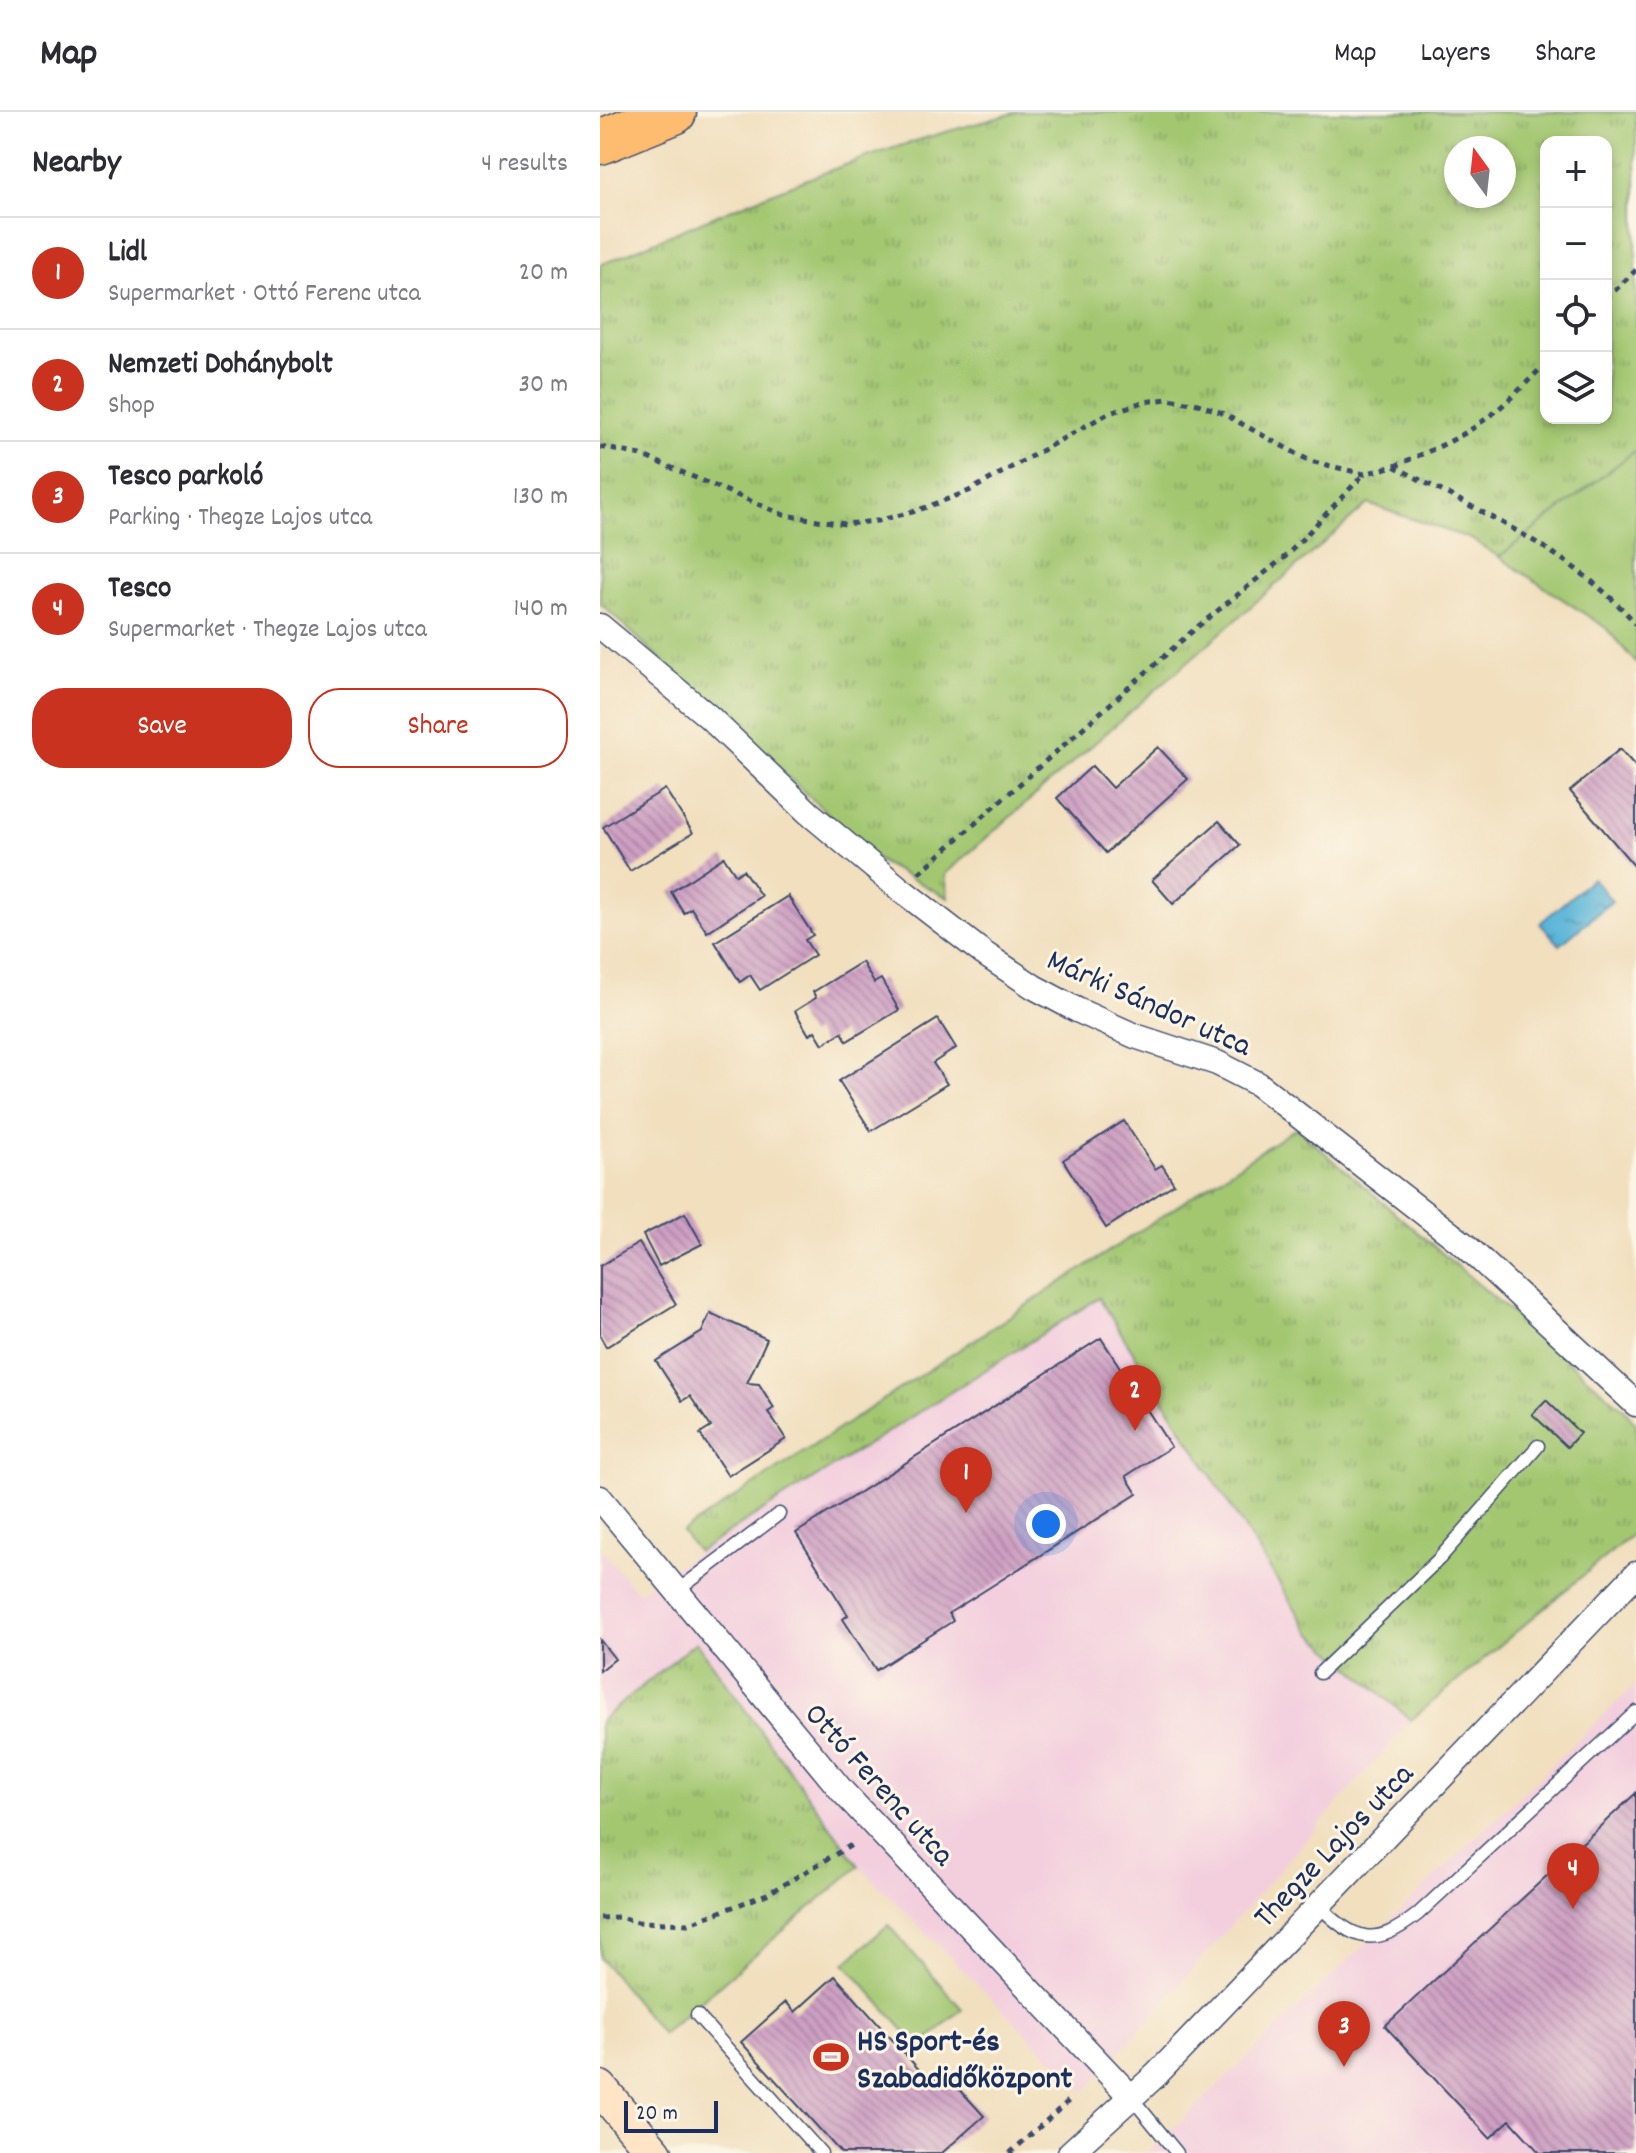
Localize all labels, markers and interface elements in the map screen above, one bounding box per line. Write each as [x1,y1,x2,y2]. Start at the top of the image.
text: Map [40,28,98,83]
text: Map [1334,35,1377,75]
text: Layers [1421,35,1491,75]
text: Share [1535,35,1596,75]
north arrow [1444,136,1516,208]
map controls [1540,136,1612,424]
button: + [1540,136,1612,208]
text: Nearby [32,140,121,189]
text: 4 results [481,146,568,183]
button: − [1540,208,1612,280]
text: Lidl [108,233,147,276]
text: 1 [55,255,61,292]
text: 20 m [519,255,568,292]
text: Supermarket · Ottó Ferenc utca [108,276,421,313]
button: locate [1540,280,1612,352]
text: Nemzeti Dohánybolt [108,345,333,388]
button: layers [1540,352,1612,424]
text: 2 [52,367,64,404]
text: 30 m [518,367,568,404]
text: Shop [108,388,155,425]
text: Tesco parkoló [108,457,263,500]
text: 3 [52,479,64,516]
text: 130 m [513,479,568,516]
text: Parking · Thegze Lajos utca [108,500,372,537]
text: Tesco [108,569,171,612]
text: 4 [53,591,63,628]
text: 140 m [514,591,568,628]
text: Supermarket · Thegze Lajos utca [108,612,427,649]
button: Save [32,688,292,768]
button: Share [308,688,568,768]
street label: Márki Sándor utca [1038,940,1259,1072]
pin: 2 [1109,1365,1161,1431]
pin: 1 [940,1447,992,1513]
your location [1026,1504,1066,1544]
street label: Ottó Ferenc utca [791,1694,964,1879]
street label: Thegze Lajos utca [1245,1754,1427,1940]
pin: 4 [1547,1843,1599,1909]
pin: 3 [1318,2001,1370,2067]
place label: HS Sport-és Szabadidőközpont [857,2021,1073,2104]
sports icon: HS Sport-és Szabadidőközpont [812,2038,850,2076]
scale bar [624,2097,718,2133]
text: 20 m [636,2099,678,2130]

